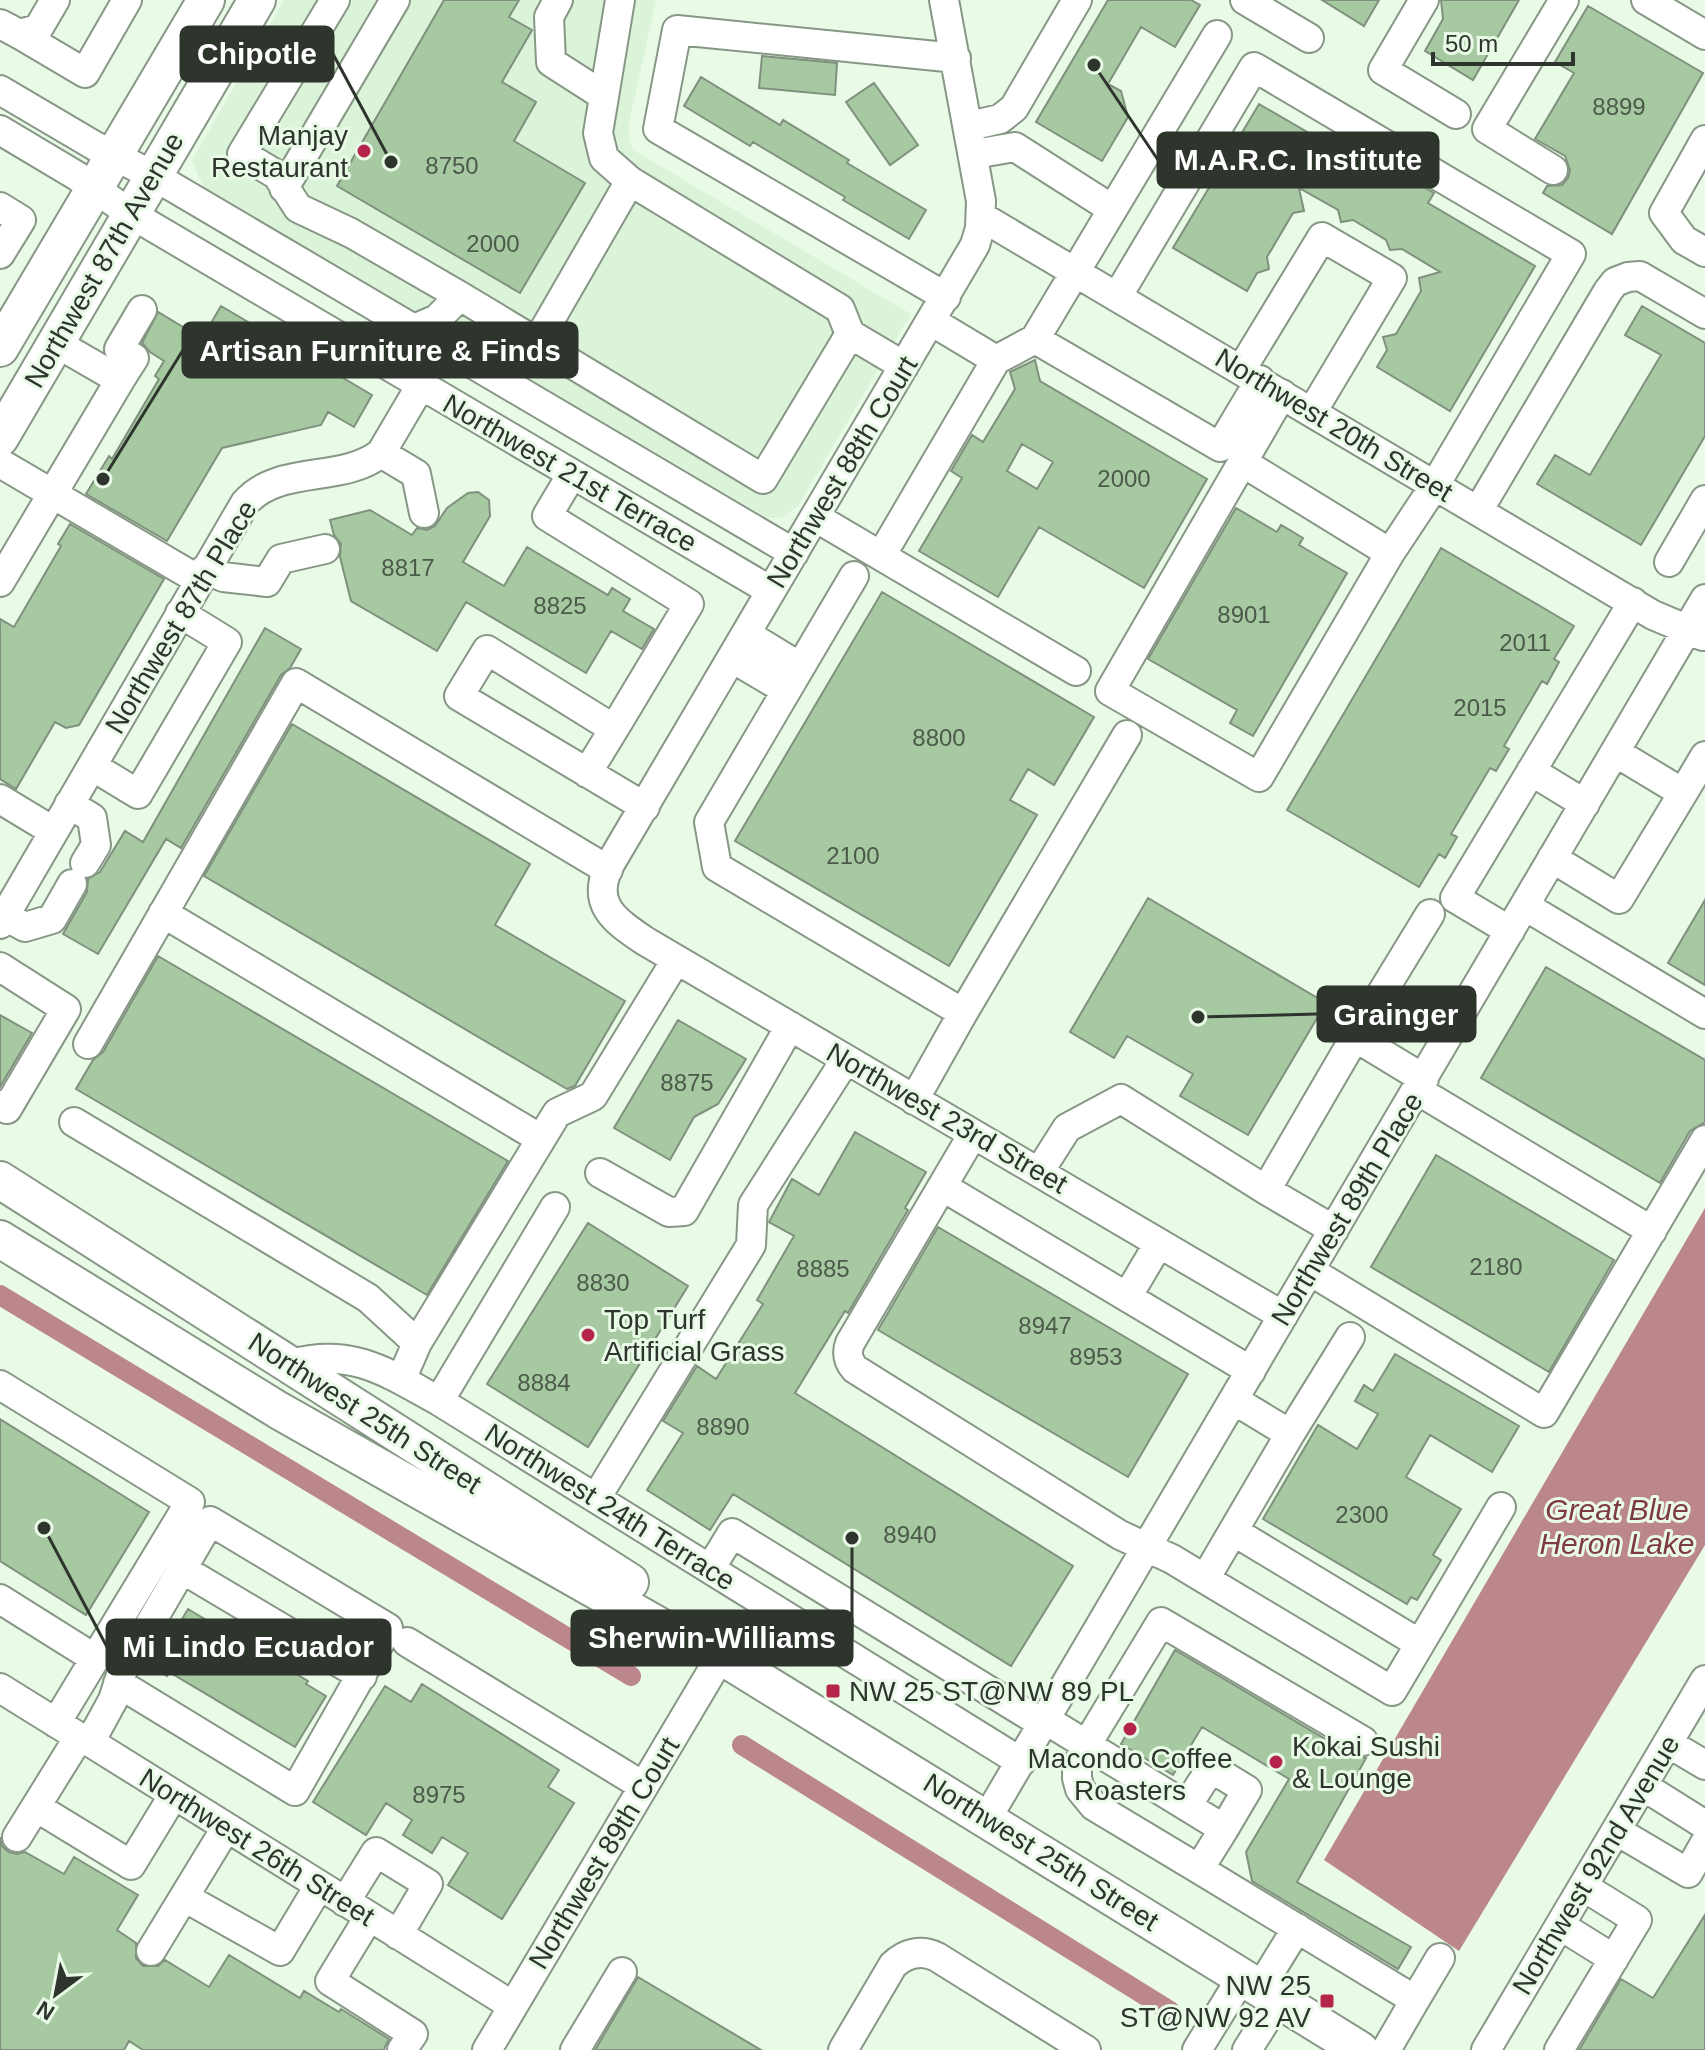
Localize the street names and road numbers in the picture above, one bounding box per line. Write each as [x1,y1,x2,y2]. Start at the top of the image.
street label: Northwest 87th Avenue [18,127,190,393]
street label: Northwest 20th Street [1210,342,1458,508]
street label: Northwest 88th Court [761,350,924,593]
street label: Northwest 21st Terrace [438,388,702,558]
street label: Northwest 87th Place [99,495,263,739]
street label: Northwest 23rd Street [821,1036,1073,1200]
street label: Northwest 89th Place [1265,1087,1429,1331]
street label: Northwest 25th Street [243,1326,487,1500]
street label: Northwest 24th Terrace [479,1417,741,1597]
street label: Northwest 92nd Avenue [1506,1730,1686,2000]
street label: Northwest 89th Court [523,1731,686,1974]
street label: Northwest 26th Street [134,1762,380,1932]
street label: Northwest 25th Street [918,1767,1164,1937]

